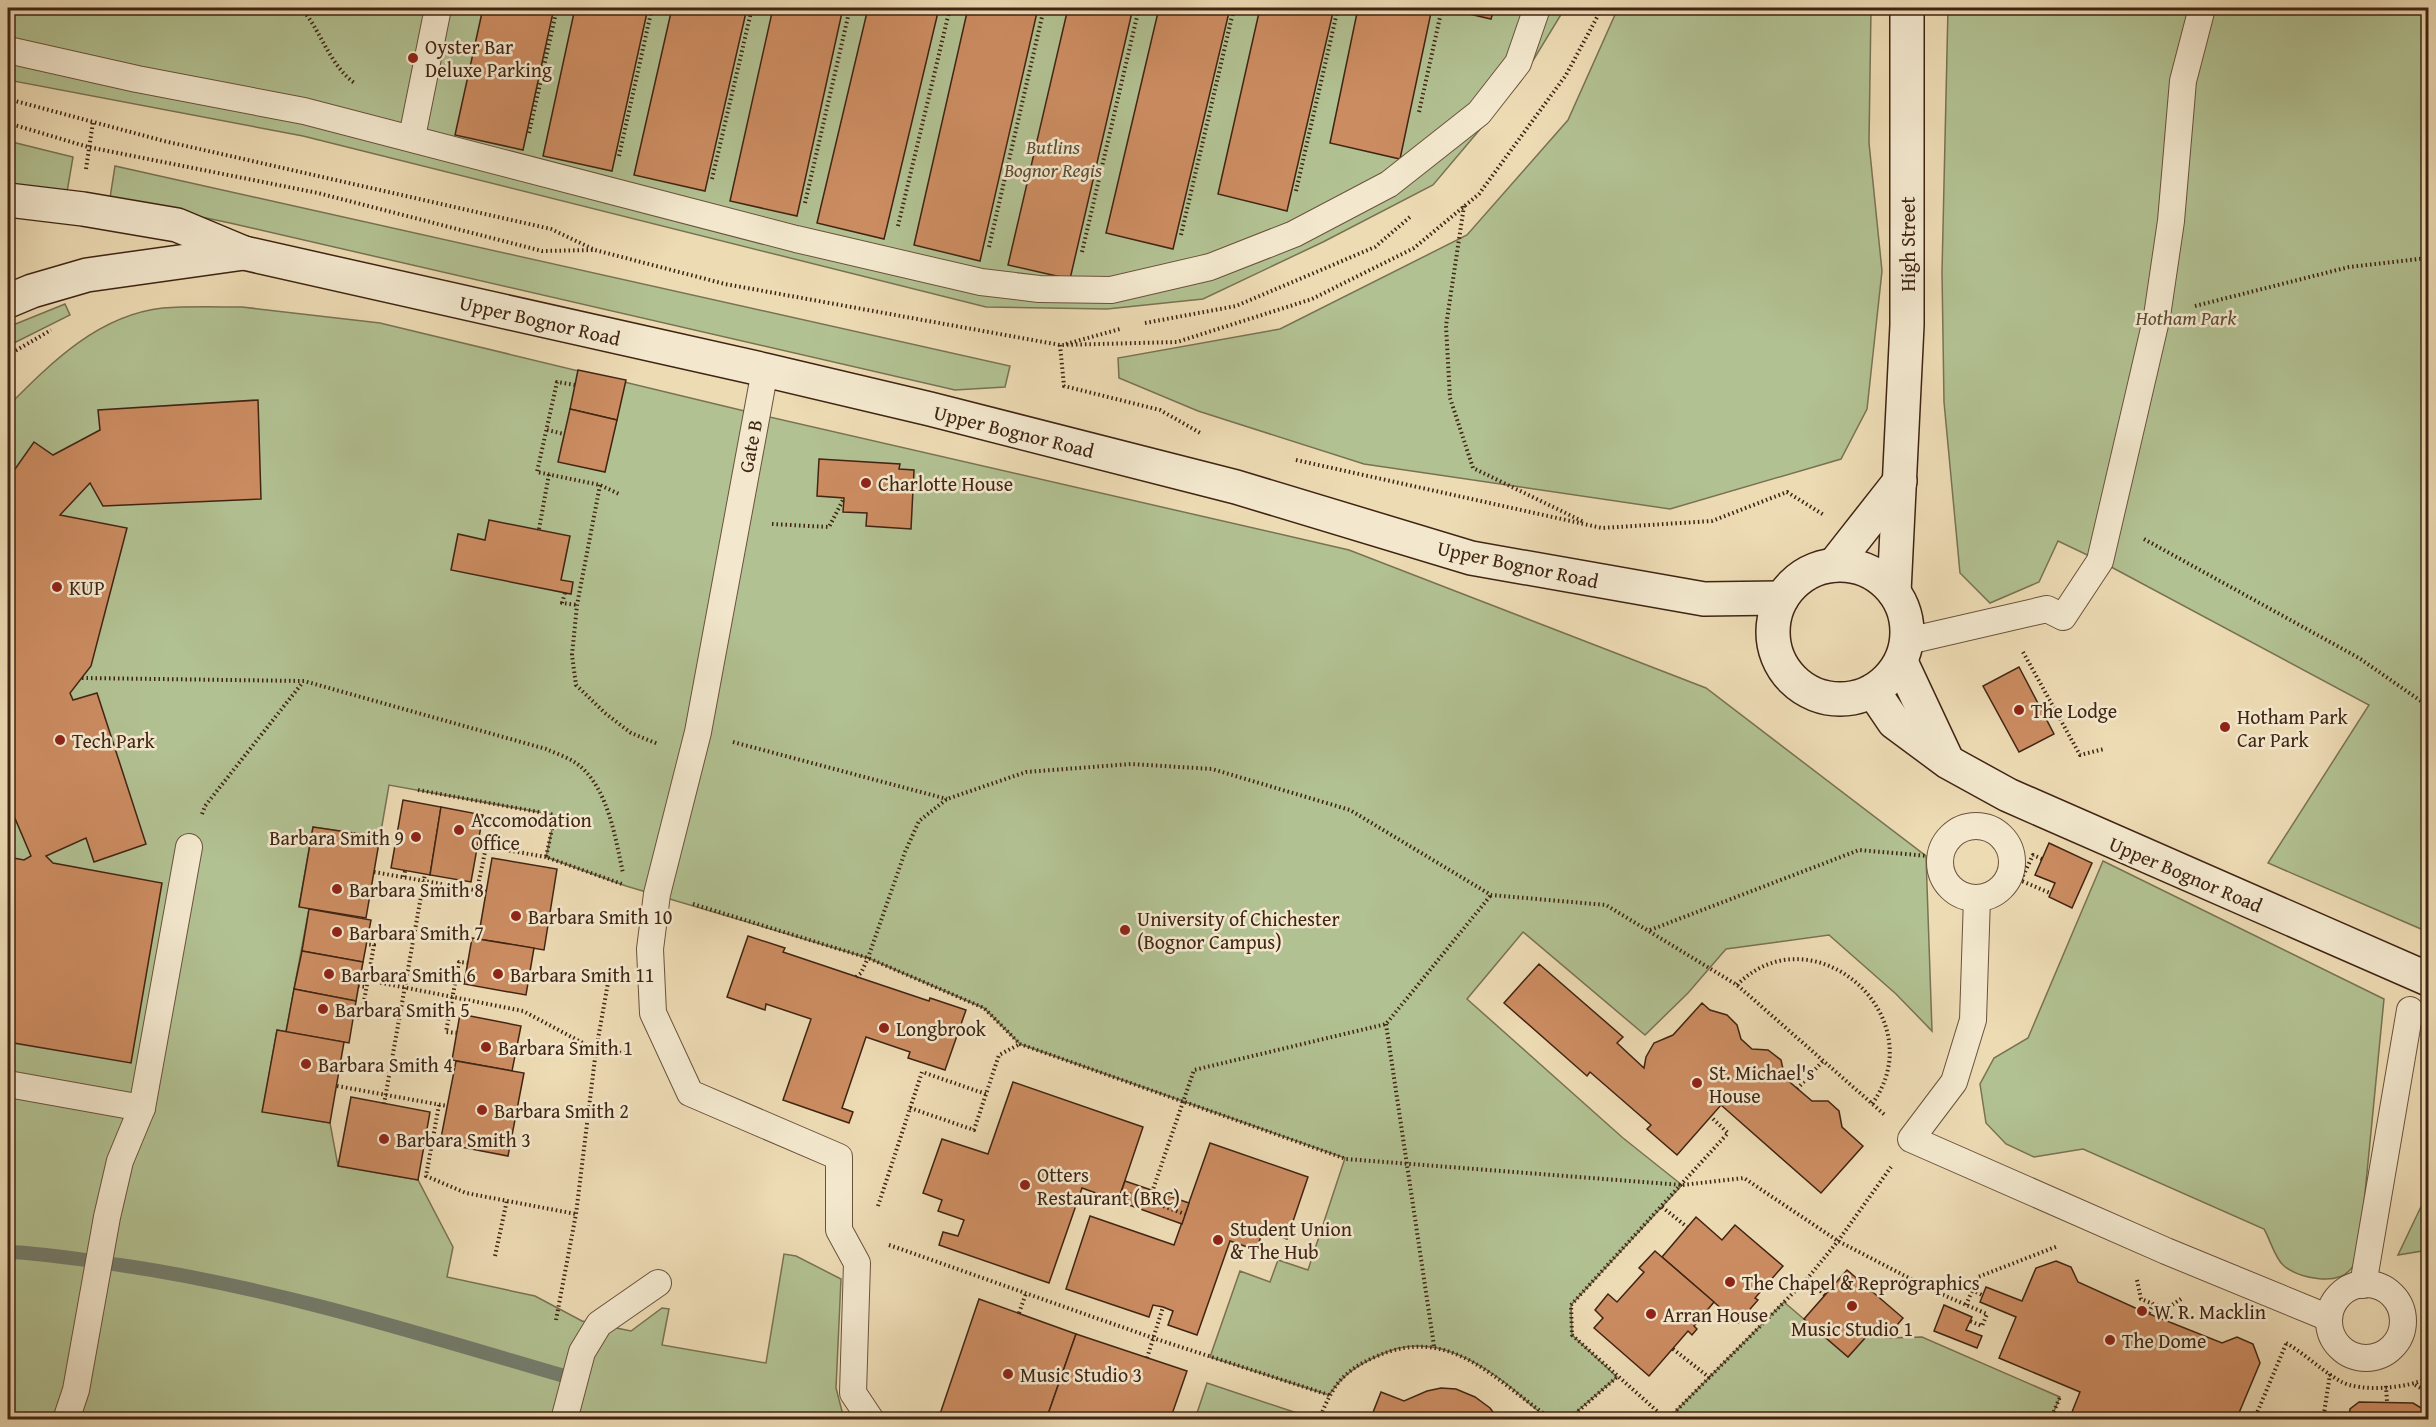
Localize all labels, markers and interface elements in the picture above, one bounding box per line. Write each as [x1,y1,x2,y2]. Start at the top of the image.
place label: Oyster Bar Deluxe Parking [425,32,552,84]
marker: Oyster Bar Deluxe Parking [406,51,420,65]
park label: Butlins Bognor Regis [1003,132,1103,184]
street label: High Street [1893,196,1922,292]
street label: Upper Bognor Road [457,287,624,353]
park label: Hotham Park [2135,303,2237,332]
street label: Upper Bognor Road [931,397,1097,465]
street label: Gate B [731,417,769,475]
place label: Charlotte House [878,469,1013,498]
marker: Charlotte House [859,476,873,490]
street label: Upper Bognor Road [1435,533,1602,595]
place label: KUP [69,573,105,602]
marker: KUP [50,580,64,594]
place label: The Lodge [2031,696,2117,725]
place label: Hotham Park Car Park [2237,702,2348,754]
marker: The Lodge [2012,703,2026,717]
marker: Hotham Park Car Park [2218,720,2232,734]
place label: Tech Park [72,726,155,755]
marker: Tech Park [53,733,67,747]
place label: Accomodation Office [471,805,592,857]
place label: Barbara Smith 9 [269,823,404,852]
marker: Accomodation Office [452,823,466,837]
street label: Upper Bognor Road [2105,829,2268,920]
marker: Barbara Smith 9 [409,830,423,844]
place label: Barbara Smith 8 [349,875,484,904]
marker: Barbara Smith 8 [330,882,344,896]
place label: Barbara Smith 10 [528,902,672,931]
place label: University of Chichester (Bognor Campus) [1137,904,1340,956]
marker: Barbara Smith 10 [509,909,523,923]
place label: Barbara Smith 7 [349,918,484,947]
marker: University of Chichester (Bognor Campus) [1118,923,1132,937]
marker: Barbara Smith 7 [330,925,344,939]
place label: Barbara Smith 6 [341,960,476,989]
place label: Barbara Smith 11 [510,960,654,989]
marker: Barbara Smith 6 [322,967,336,981]
marker: Barbara Smith 11 [491,967,505,981]
place label: Barbara Smith 5 [335,995,470,1024]
marker: Barbara Smith 5 [316,1002,330,1016]
place label: Longbrook [896,1014,987,1043]
marker: Longbrook [877,1021,891,1035]
place label: Barbara Smith 1 [498,1033,633,1062]
marker: Barbara Smith 1 [479,1040,493,1054]
place label: Barbara Smith 4 [318,1050,453,1079]
marker: Barbara Smith 4 [299,1057,313,1071]
place label: St. Michael's House [1709,1058,1814,1110]
marker: St. Michael's House [1690,1076,1704,1090]
place label: Barbara Smith 2 [494,1096,629,1125]
marker: Barbara Smith 2 [475,1103,489,1117]
place label: Barbara Smith 3 [396,1125,531,1154]
marker: Barbara Smith 3 [377,1132,391,1146]
place label: Otters Restaurant (BRC) [1037,1160,1180,1212]
marker: Otters Restaurant (BRC) [1018,1178,1032,1192]
place label: Student Union & The Hub [1230,1214,1352,1266]
marker: Student Union & The Hub [1211,1233,1225,1247]
place label: The Chapel & Reprographics [1742,1268,1980,1297]
marker: The Chapel & Reprographics [1723,1275,1737,1289]
place label: W. R. Macklin [2154,1297,2266,1326]
marker: Music Studio 1 [1845,1299,1859,1313]
place label: Arran House [1663,1300,1768,1329]
marker: W. R. Macklin [2135,1304,2149,1318]
marker: Arran House [1644,1307,1658,1321]
place label: Music Studio 1 [1791,1314,1913,1343]
place label: The Dome [2122,1326,2206,1355]
marker: The Dome [2103,1333,2117,1347]
place label: Music Studio 3 [1020,1360,1142,1389]
marker: Music Studio 3 [1001,1367,1015,1381]

